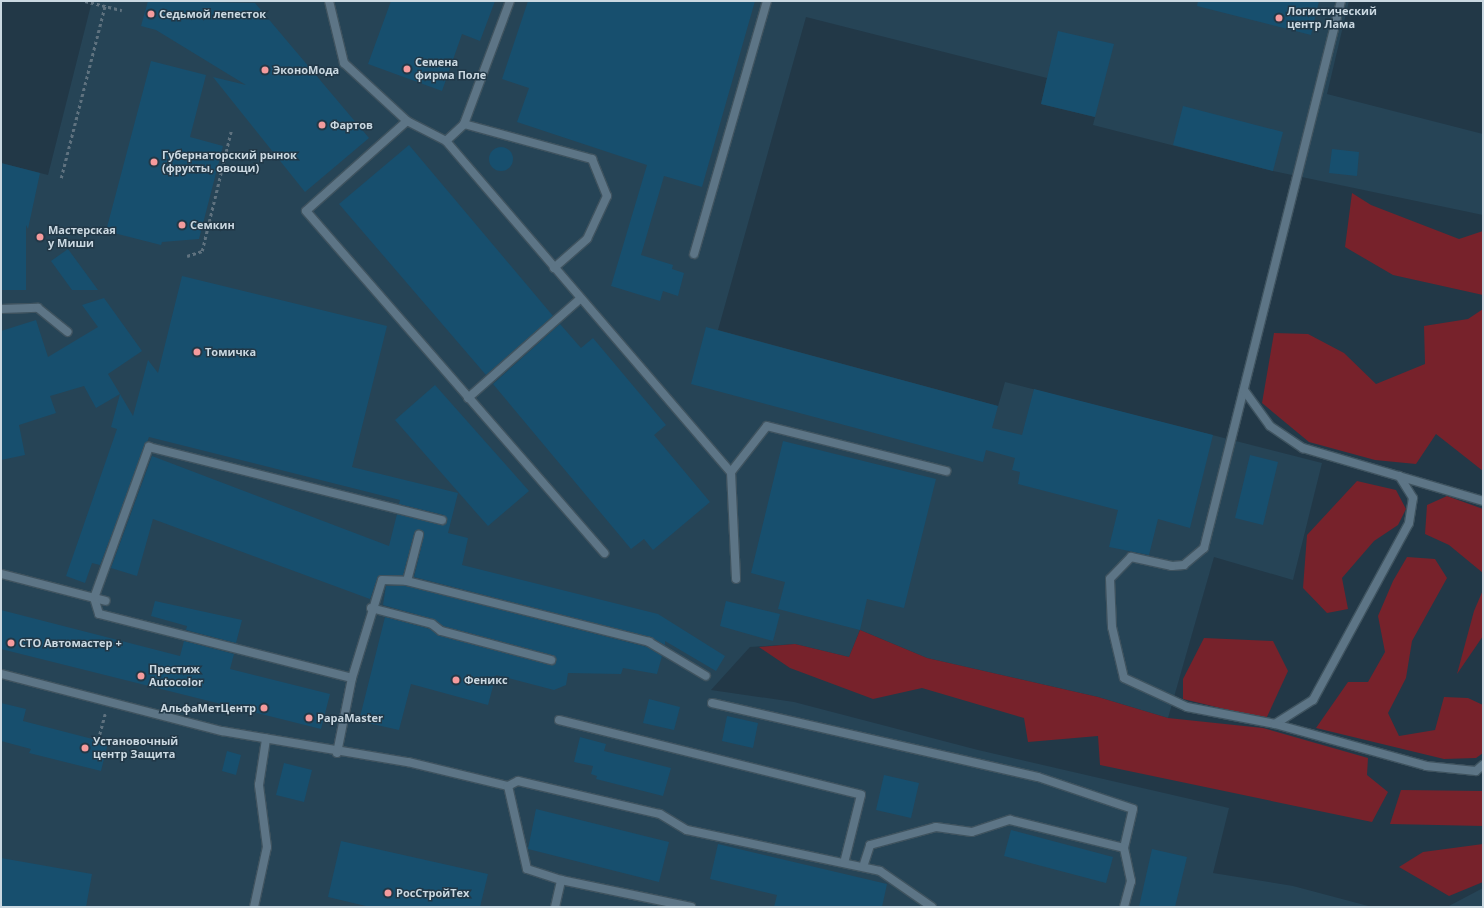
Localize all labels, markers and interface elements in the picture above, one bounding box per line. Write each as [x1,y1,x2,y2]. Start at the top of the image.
place label: Логистический центр Лама [1287,5,1377,31]
place label: Седьмой лепесток [159,7,266,21]
marker: Седьмой лепесток [146,9,156,19]
marker: Логистический центр Лама [1274,13,1284,23]
place label: Семена фирма Поле [415,56,486,82]
place label: ЭконоМода [273,63,339,77]
marker: Семена фирма Поле [402,64,412,74]
marker: ЭконоМода [260,65,270,75]
place label: Фартов [330,118,373,132]
marker: Фартов [317,120,327,130]
place label: Губернаторский рынок (фрукты, овощи) [162,149,297,175]
marker: Губернаторский рынок (фрукты, овощи) [149,157,159,167]
place label: Семкин [190,218,235,232]
marker: Семкин [177,220,187,230]
place label: Мастерская у Миши [48,224,116,250]
marker: Мастерская у Миши [35,232,45,242]
place label: Томичка [205,345,256,359]
marker: Томичка [192,347,202,357]
place label: СТО Автомастер + [19,636,122,650]
marker: СТО Автомастер + [6,638,16,648]
place label: Престиж Autocolor [149,663,203,689]
marker: Престиж Autocolor [136,671,146,681]
place label: Феникс [464,673,508,687]
marker: Феникс [451,675,461,685]
place label: АльфаМетЦентр [161,701,256,715]
marker: АльфаМетЦентр [259,703,269,713]
place label: PapaMaster [317,711,383,725]
marker: PapaMaster [304,713,314,723]
place label: Установочный центр Защита [93,735,178,761]
marker: Установочный центр Защита [80,743,90,753]
place label: РосСтройТех [396,886,469,900]
marker: РосСтройТех [383,888,393,898]

